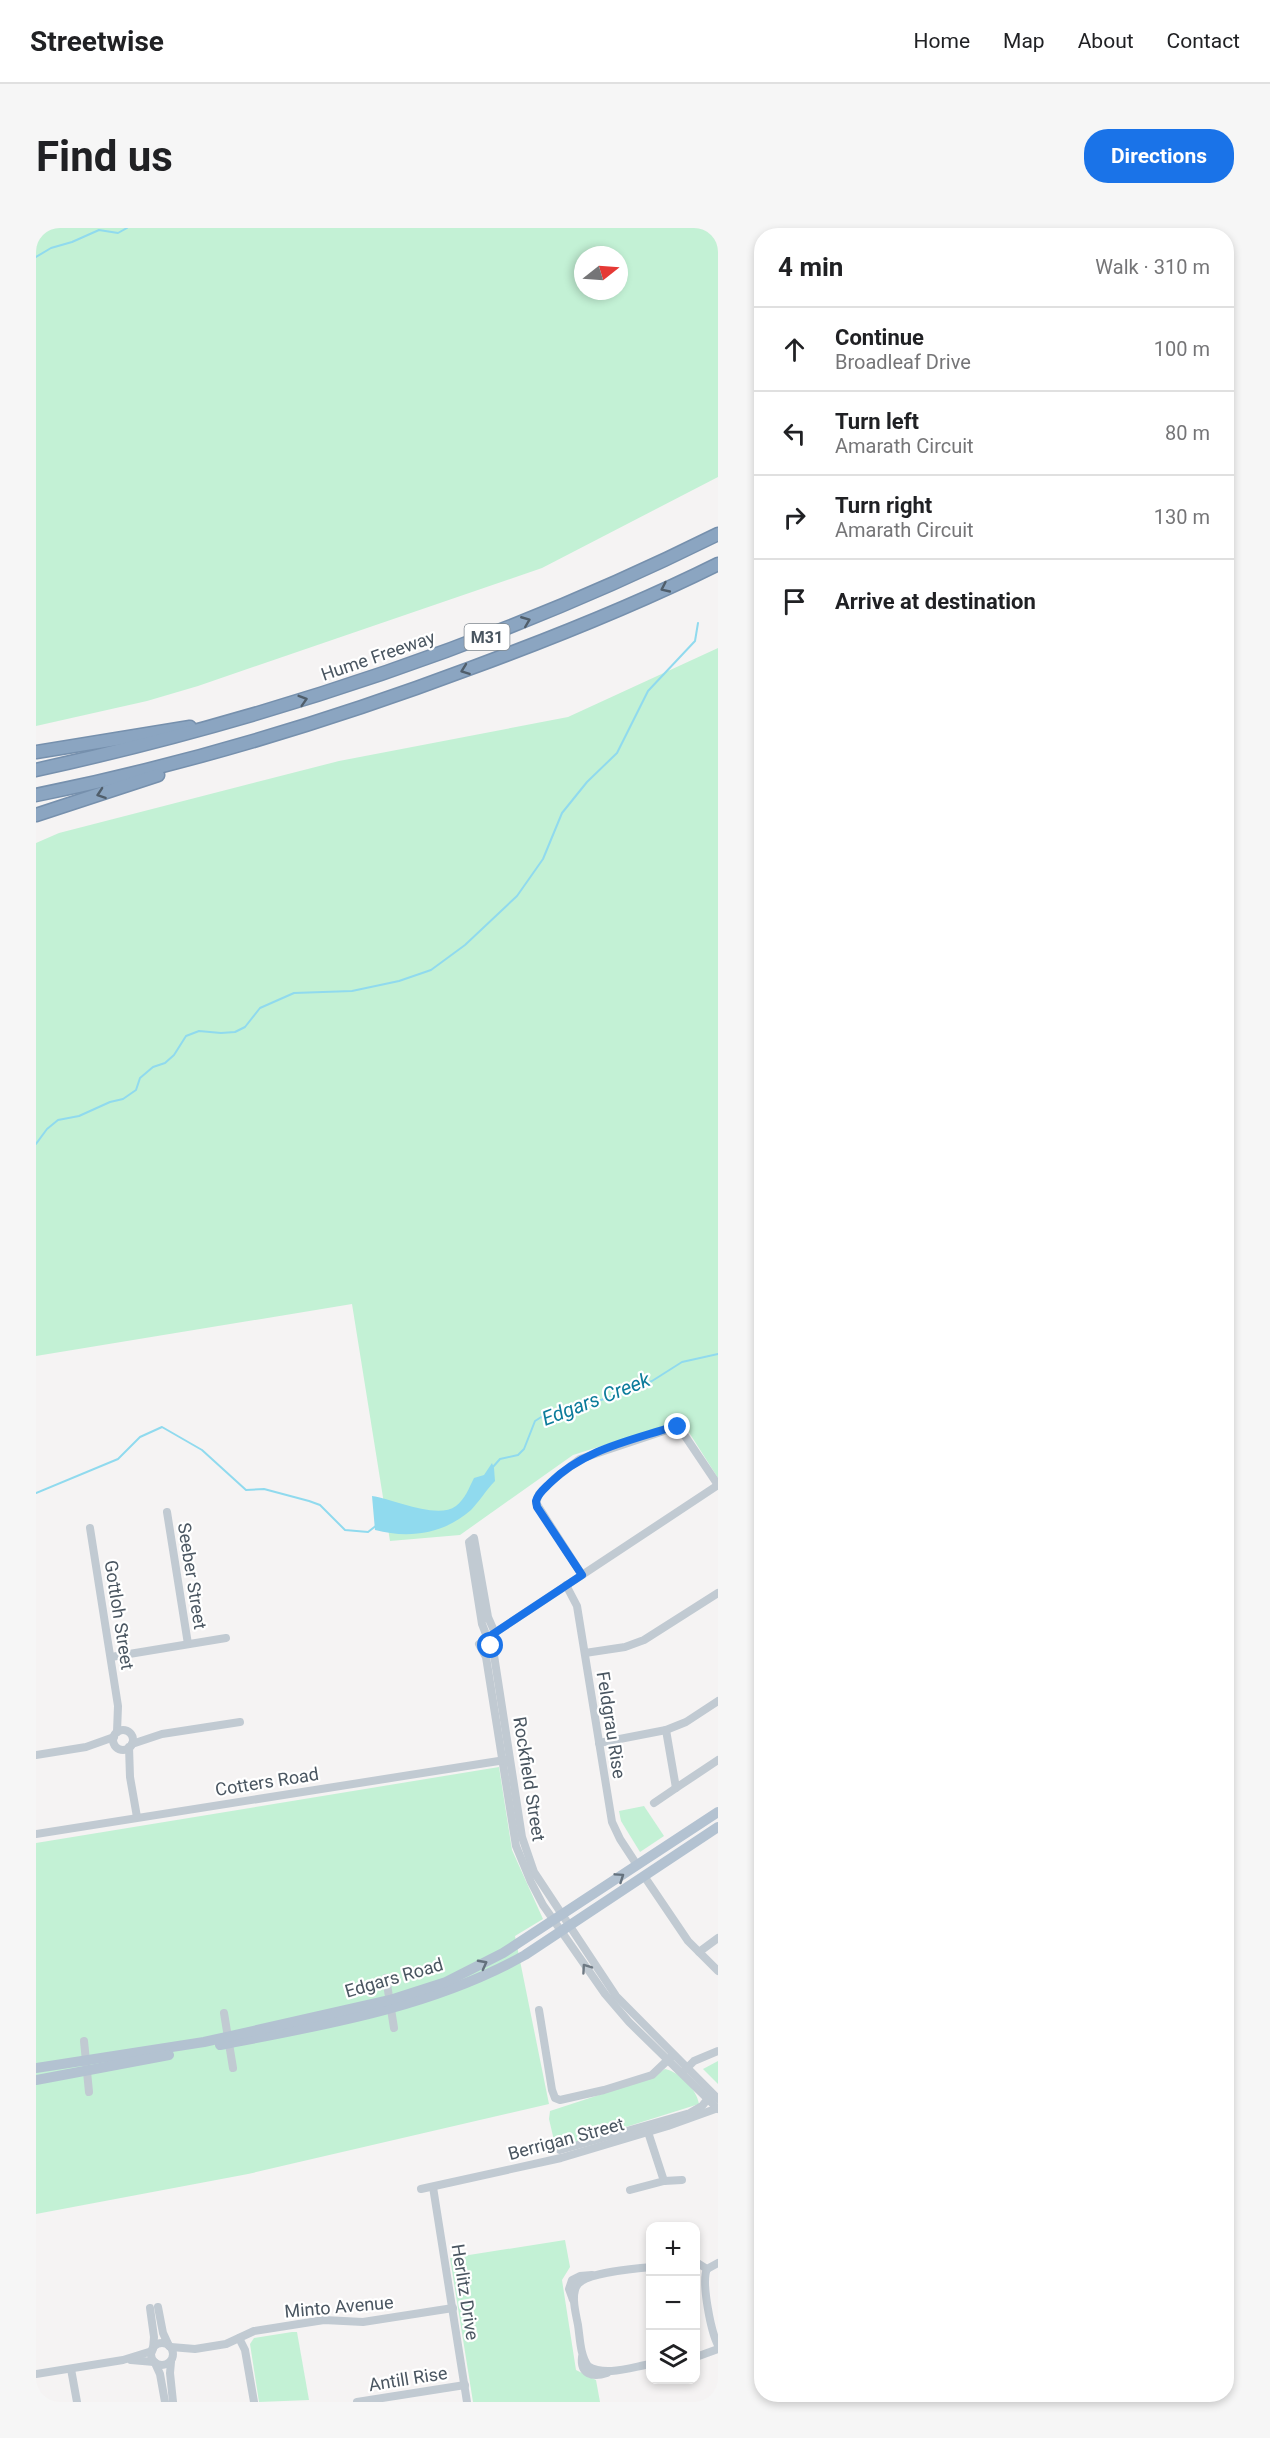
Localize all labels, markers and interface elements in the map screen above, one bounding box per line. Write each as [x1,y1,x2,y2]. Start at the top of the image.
text: Streetwise [30,25,164,58]
text: Home [914,29,970,53]
text: Map [1003,29,1045,53]
text: About [1078,29,1134,53]
text: Contact [1167,29,1240,53]
button: Directions [1084,129,1234,183]
text: Find us [36,132,173,181]
north arrow [574,246,628,300]
text: 4 min [778,252,843,282]
text: Walk · 310 m [1095,255,1210,279]
text: Continue [835,325,924,350]
icon: ahead [778,333,811,366]
text: 100 m [1154,337,1210,361]
text: Broadleaf Drive [835,350,971,374]
text: Turn left [835,409,919,434]
icon: left [778,417,811,450]
text: 80 m [1165,421,1210,445]
text: Amarath Circuit [835,434,974,458]
text: Turn right [835,493,932,518]
icon: right [778,501,811,534]
text: 130 m [1154,505,1210,529]
text: Amarath Circuit [835,518,974,542]
one-way arrow [660,581,671,593]
icon: arrive [778,585,811,618]
text: Arrive at destination [835,589,1036,614]
one-way arrow [520,616,531,628]
road number: M31 [464,624,510,650]
street label: Hume Freeway [318,626,438,685]
one-way arrow [460,663,471,676]
one-way arrow [297,695,308,707]
one-way arrow [96,787,107,799]
water label: Edgars Creek [538,1367,655,1431]
route end [664,1413,690,1439]
street label: Seeber Street [174,1521,211,1631]
street label: Gottloh Street [100,1559,139,1671]
route start [477,1632,503,1658]
street label: Feldgrau Rise [593,1670,630,1780]
street label: Rockfield Street [509,1715,550,1843]
street label: Cotters Road [214,1763,320,1800]
one-way arrow [613,1873,624,1884]
street label: Edgars Road [342,1953,445,2002]
one-way arrow [477,1959,488,1971]
one-way arrow [582,1964,593,1975]
street label: Berrigan Street [506,2113,626,2164]
map controls [646,2222,700,2384]
button: + [646,2222,700,2276]
street label: Herlitz Drive [448,2242,483,2341]
button: − [646,2276,700,2330]
street label: Minto Avenue [284,2291,394,2322]
button: layers [646,2330,700,2384]
street label: Antill Rise [367,2362,449,2395]

